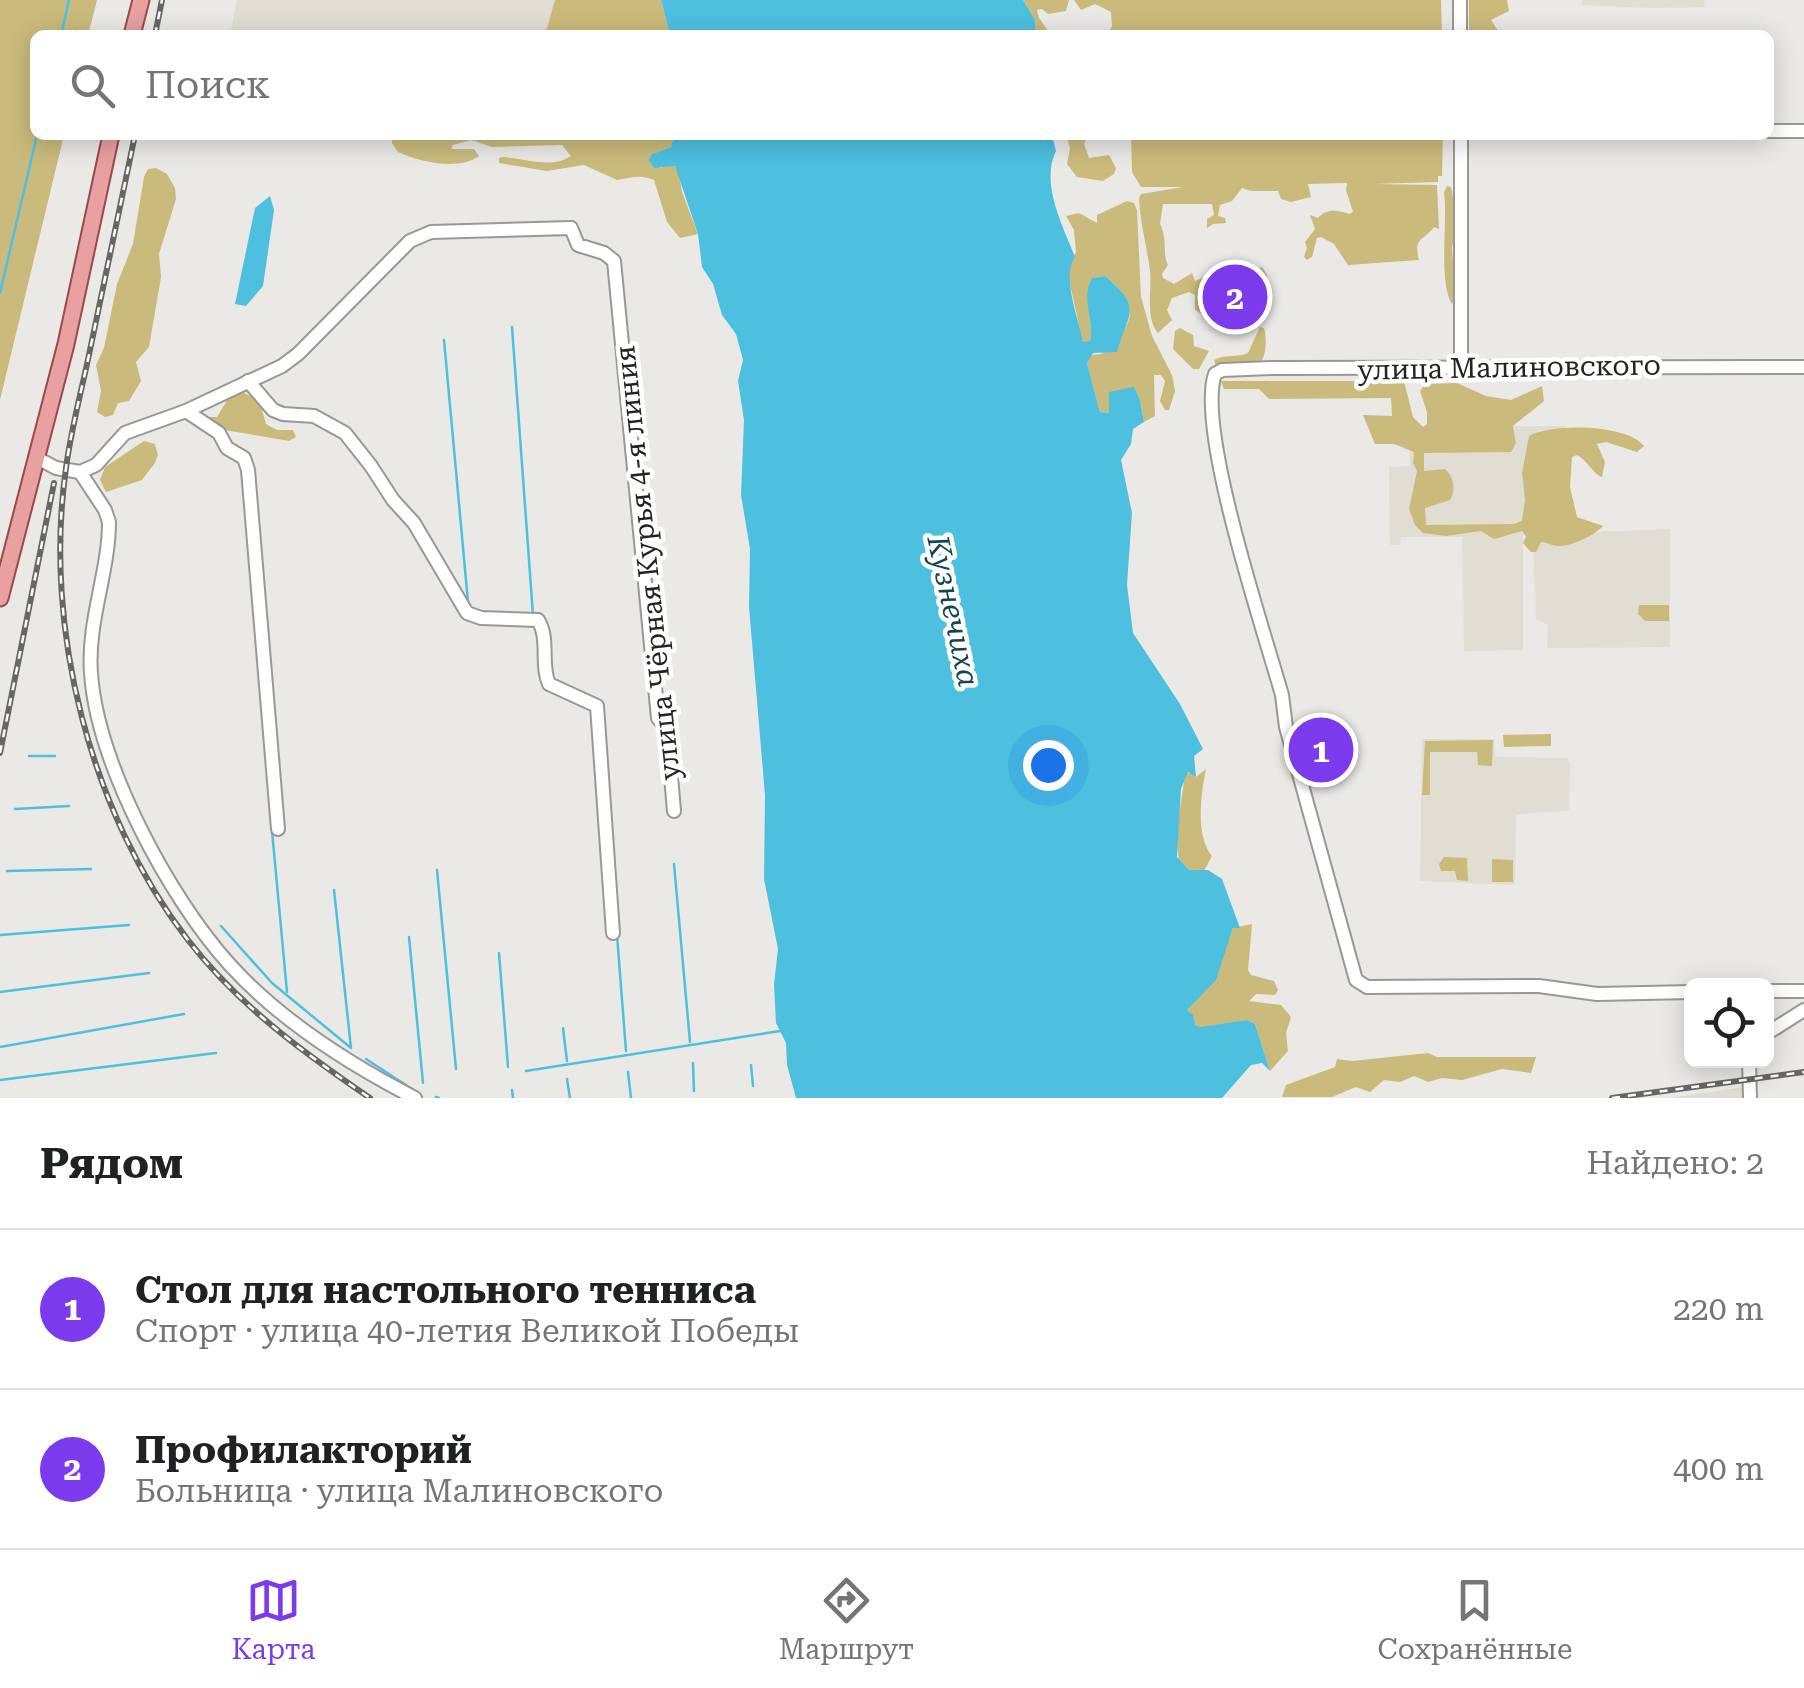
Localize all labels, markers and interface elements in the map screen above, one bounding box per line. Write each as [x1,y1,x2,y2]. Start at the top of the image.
search box [30,30,1774,140]
icon: search [65,58,120,113]
text: Поиск [145,63,270,107]
pin: 2 [1202,260,1268,334]
street label: улица Чёрная Курья 4-я линия [608,344,687,782]
street label: улица Малиновского [1357,348,1661,387]
water label: Кузнечиха [920,531,987,690]
pin: 1 [1288,712,1354,788]
your location [1023,740,1074,791]
map controls [1684,978,1774,1068]
button: locate [1684,978,1774,1068]
text: Рядом [40,1139,183,1188]
text: Найдено: 2 [1586,1144,1764,1182]
text: Стол для настольного тенниса [135,1268,756,1312]
text: 1 [64,1290,81,1328]
text: 220 m [1673,1290,1764,1328]
text: Спорт · улица 40-летия Великой Победы [135,1312,799,1350]
text: Профилакторий [135,1428,472,1472]
text: 2 [64,1450,81,1488]
text: 400 m [1673,1450,1764,1488]
text: Больница · улица Малиновского [135,1472,663,1510]
tab: Карта [232,1573,315,1666]
tab: Маршрут [779,1573,914,1666]
tab: Сохранённые [1377,1573,1572,1666]

